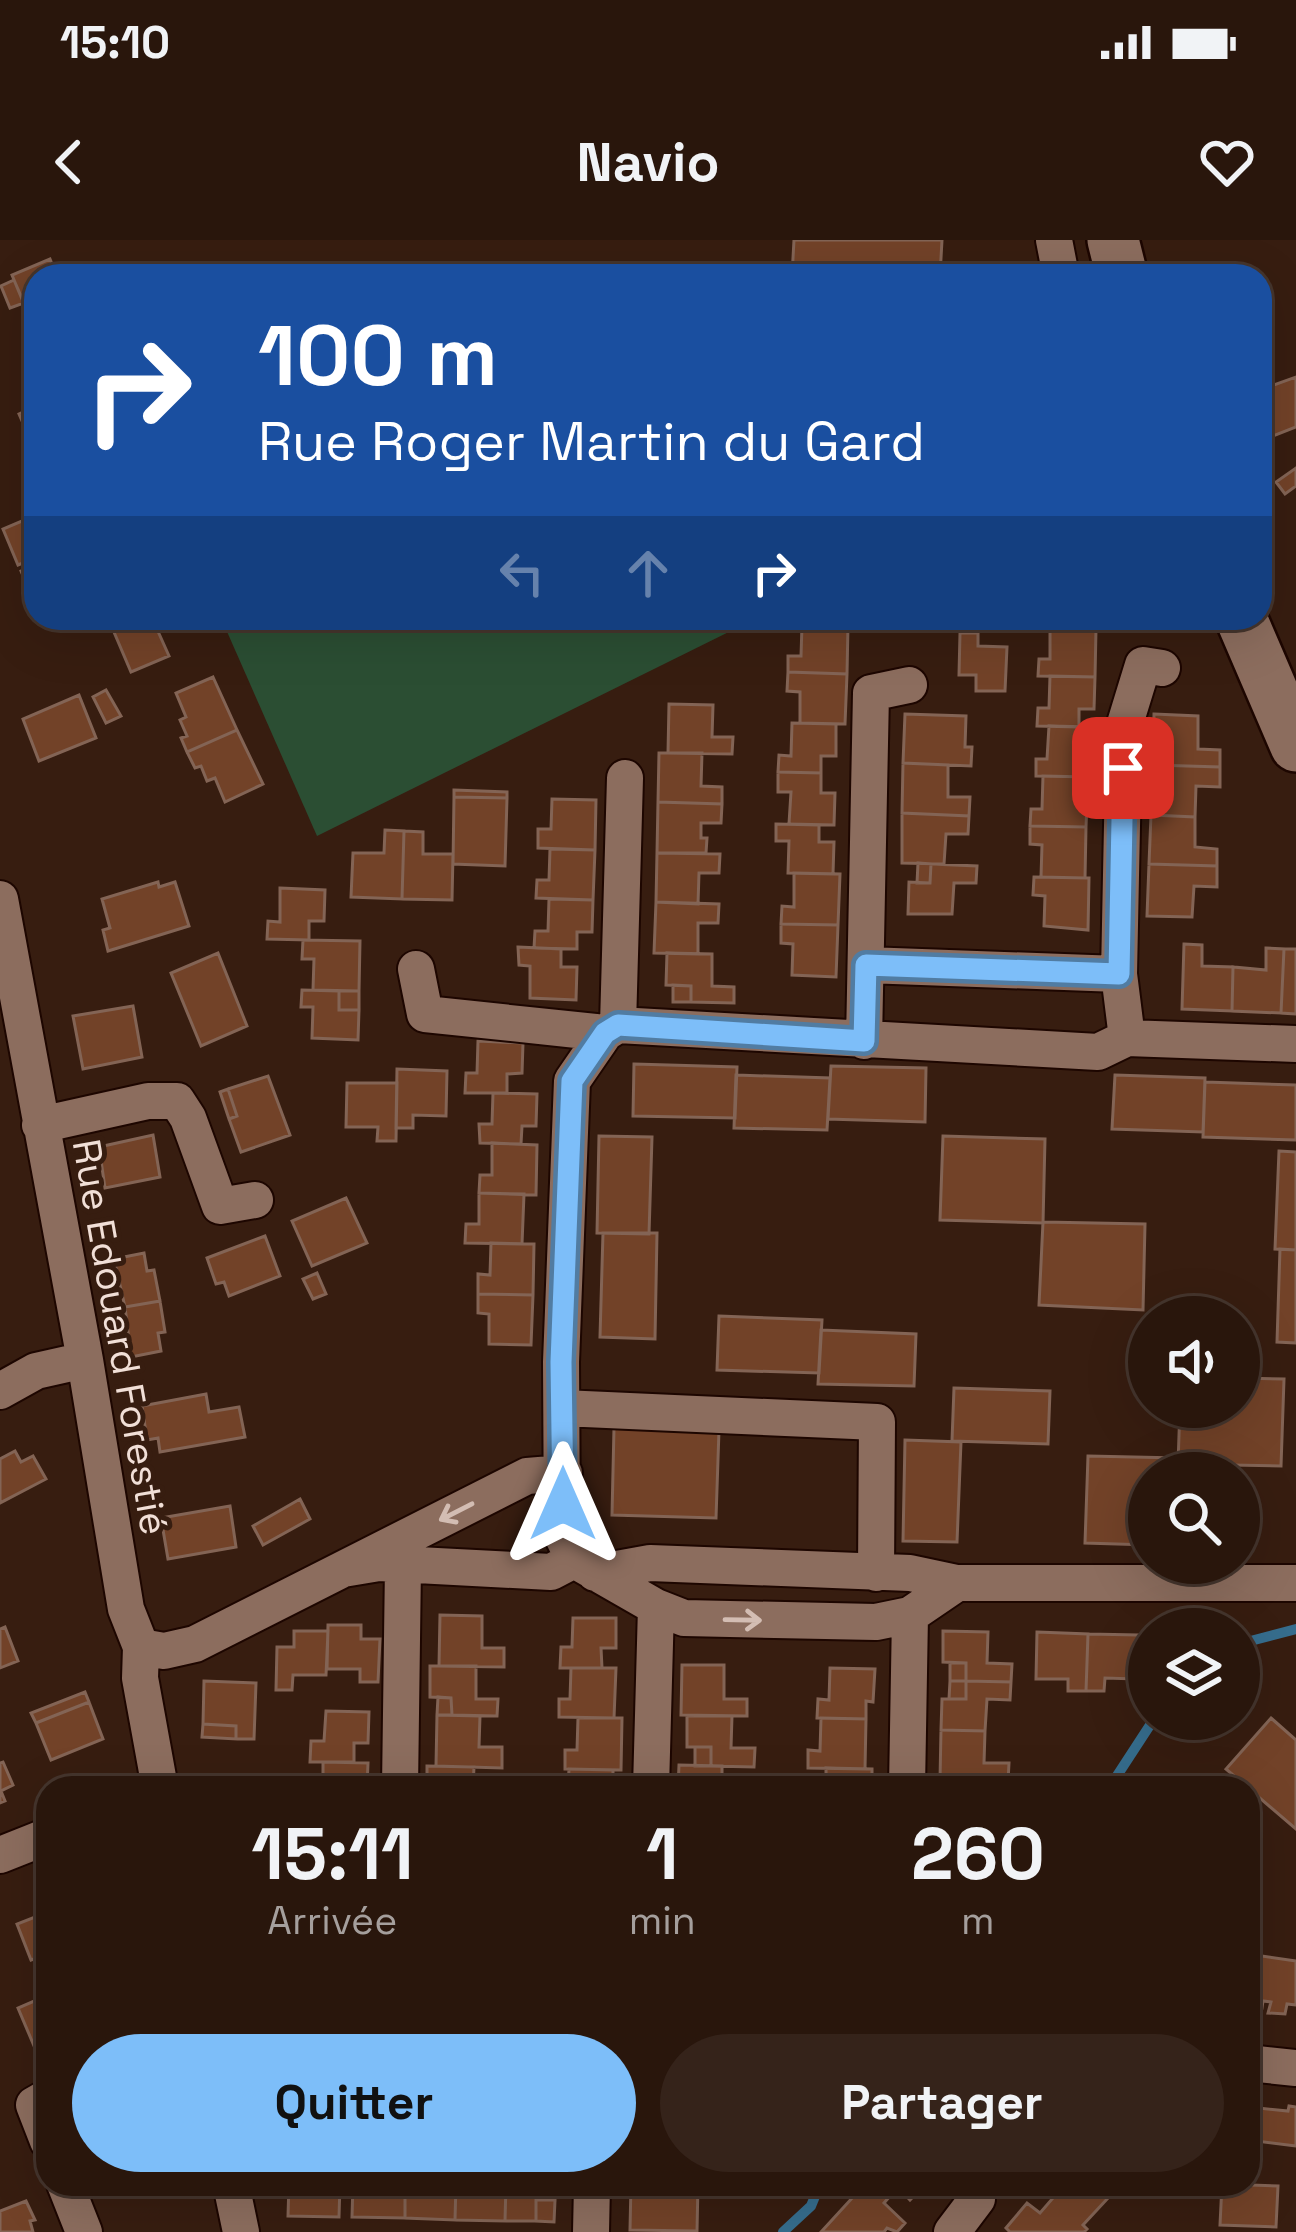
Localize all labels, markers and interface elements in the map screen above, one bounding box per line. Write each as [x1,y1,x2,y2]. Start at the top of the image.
text: 15:10 [60,14,170,71]
text: Navio [577,128,719,197]
icon: back [36,129,102,195]
icon: heart [1194,129,1260,195]
text: 100 m [258,302,498,410]
icon: right [60,312,216,468]
text: Rue Roger Martin du Gard [258,407,925,476]
icon: left [489,540,555,606]
icon: ahead [615,540,681,606]
icon: right [741,540,807,606]
pin [1072,717,1174,819]
icon: arrive [1090,735,1156,801]
street label: Rue Edouard Forestié [62,1135,179,1539]
map controls [1128,1296,1260,1740]
button: sound [1128,1296,1260,1428]
position arrow [500,1441,626,1567]
button: search [1128,1452,1260,1584]
one-way arrow [438,1501,474,1524]
one-way arrow [723,1608,762,1631]
button: layers [1128,1608,1260,1740]
text: 15:11 [251,1808,413,1900]
text: 1 [646,1808,678,1900]
text: 260 [911,1808,1045,1900]
text: Arrivée [267,1896,397,1945]
text: min [629,1896,696,1945]
text: m [961,1896,995,1945]
button: Quitter [72,2034,636,2172]
button: Partager [660,2034,1224,2172]

